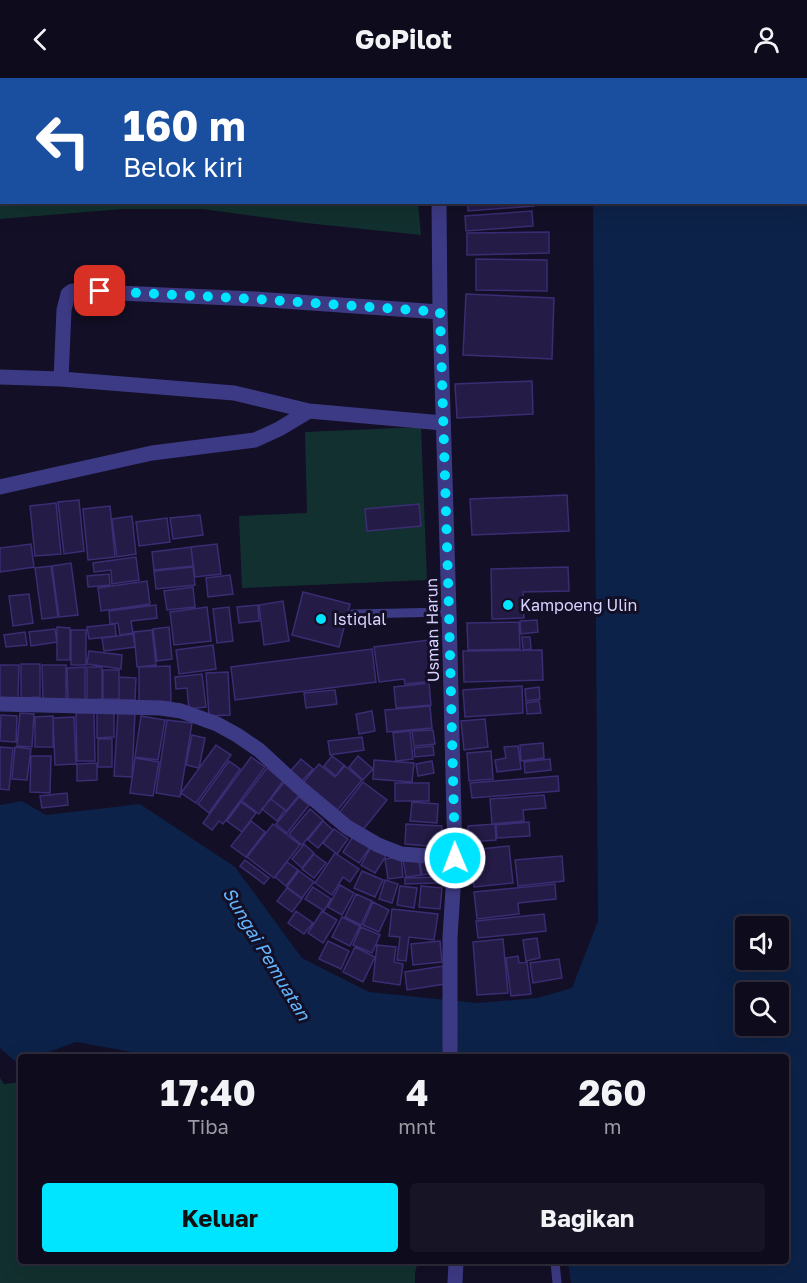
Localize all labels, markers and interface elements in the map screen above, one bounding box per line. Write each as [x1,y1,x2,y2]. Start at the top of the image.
icon: back [24,23,57,56]
text: GoPilot [355,23,452,55]
icon: person [750,23,783,56]
text: 160 m [123,100,246,150]
icon: left [24,102,102,180]
text: Belok kiri [123,151,244,183]
pin [74,265,125,316]
icon: arrive [83,274,116,307]
street label: Usman Harun [421,578,443,682]
place label: Kampoeng Ulin [520,595,637,615]
marker: Kampoeng Ulin [501,598,515,612]
place label: Istiqlal [333,609,386,629]
marker: Istiqlal [314,612,328,626]
position arrow [423,826,487,890]
water label: Sungai Pemuatan [218,883,316,1025]
map controls [735,916,789,1036]
button: sound [735,916,789,970]
button: search [735,982,789,1036]
text: 17:40 [160,1071,256,1114]
text: 4 [406,1071,428,1114]
text: 260 [578,1071,647,1114]
text: Tiba [187,1114,229,1138]
text: mnt [398,1114,436,1138]
text: m [604,1114,621,1138]
button: Keluar [42,1183,398,1252]
button: Bagikan [410,1183,765,1252]

